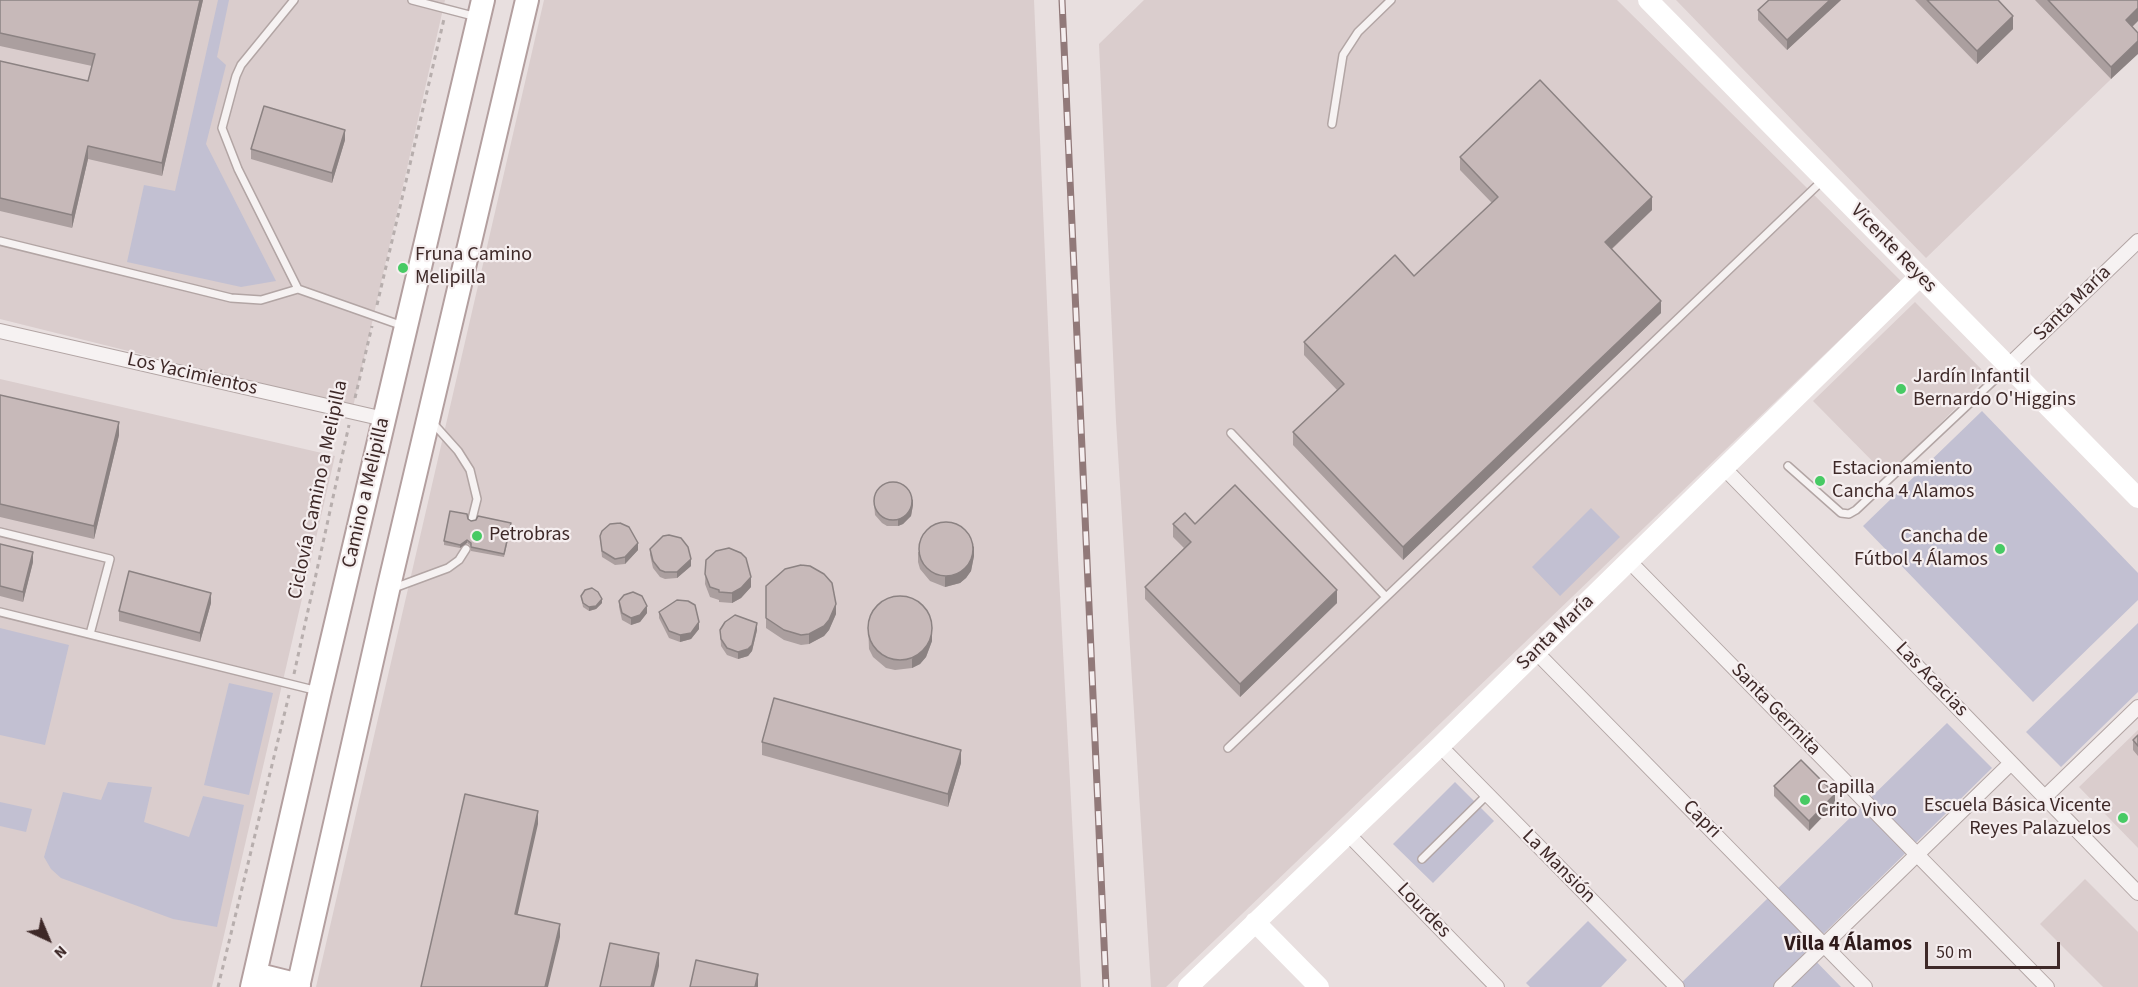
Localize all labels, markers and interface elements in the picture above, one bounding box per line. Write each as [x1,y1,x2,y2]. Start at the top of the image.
street label: Vicente Reyes [1845,200,1941,298]
place label: Fruna Camino Melipilla [415,244,532,291]
marker: Fruna Camino Melipilla [396,261,410,275]
street label: Santa María [2029,261,2117,347]
street label: Los Yacimientos [125,348,259,402]
place label: Jardín Infantil Bernardo O'Higgins [1913,366,2076,413]
street label: Ciclovía Camino a Melipilla [284,378,354,602]
marker: Jardín Infantil Bernardo O'Higgins [1894,382,1908,396]
street label: Camino a Melipilla [338,415,396,571]
place label: Estacionamiento Cancha 4 Alamos [1832,458,1974,505]
marker: Estacionamiento Cancha 4 Alamos [1813,474,1827,488]
place label: Petrobras [489,524,570,548]
place label: Cancha de Fútbol 4 Álamos [1854,526,1988,573]
marker: Petrobras [470,529,484,543]
marker: Cancha de Fútbol 4 Álamos [1993,542,2007,556]
street label: Santa María [1512,590,1600,676]
street label: Las Acacias [1890,638,1972,722]
street label: Santa Germita [1725,659,1825,761]
place label: Capilla Crito Vivo [1817,777,1897,824]
marker: Capilla Crito Vivo [1798,793,1812,807]
place label: Escuela Básica Vicente Reyes Palazuelos [1924,795,2111,842]
street label: Capri [1677,796,1725,844]
marker: Escuela Básica Vicente Reyes Palazuelos [2116,811,2130,825]
street label: La Mansión [1516,825,1600,909]
street label: Lourdes [1391,878,1455,944]
north arrow [18,909,78,969]
scale bar [1928,930,2063,968]
district label: Villa 4 Álamos [1784,932,1912,958]
text: N [49,940,72,964]
text: 50 m [1936,940,1972,965]

